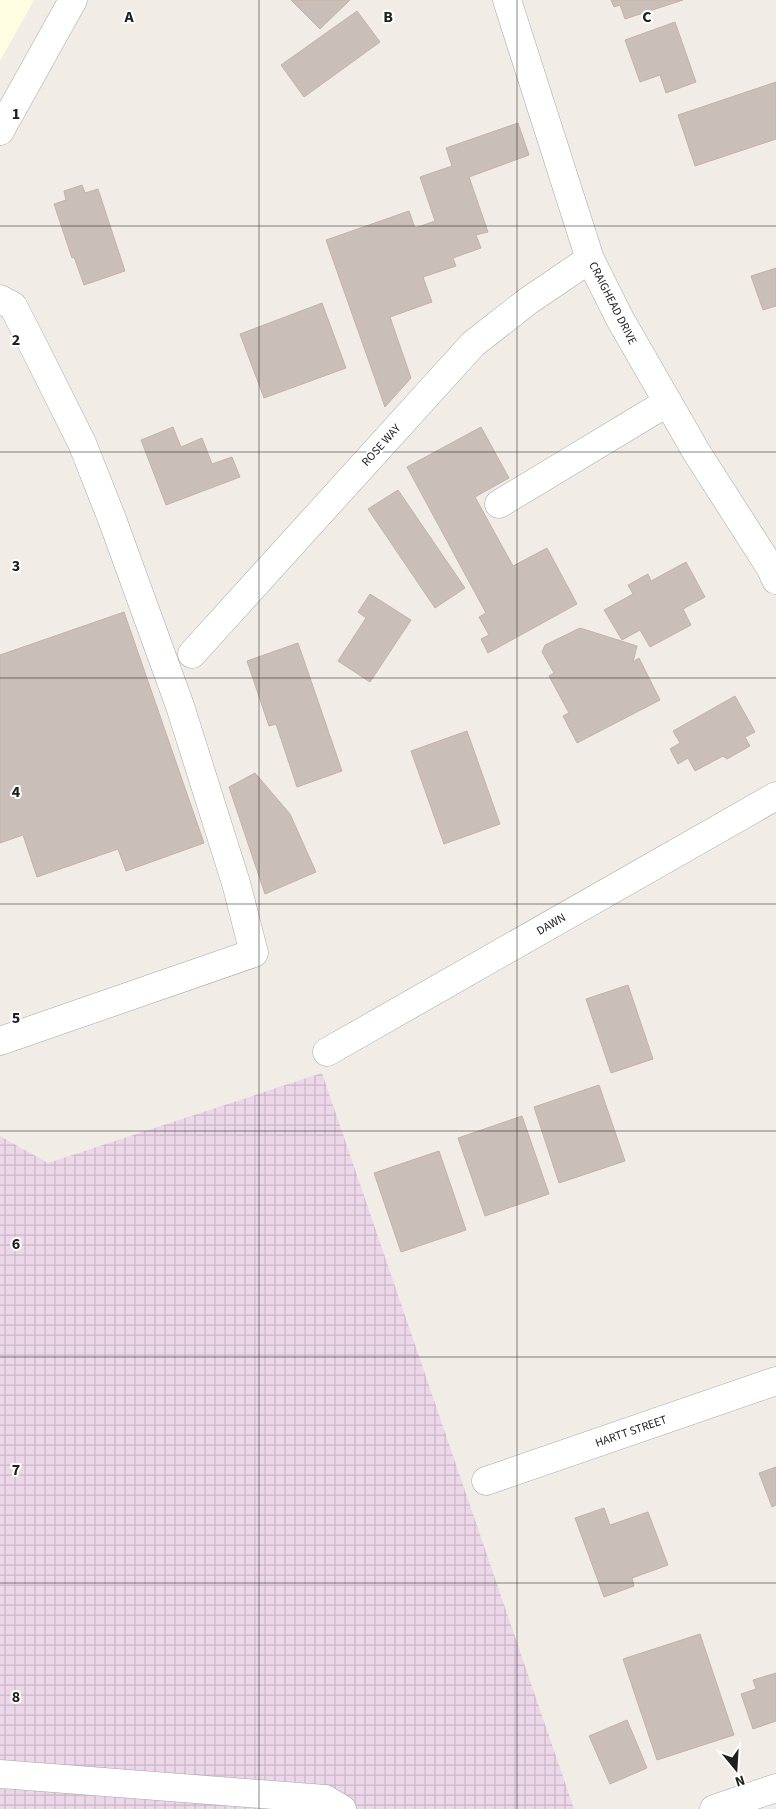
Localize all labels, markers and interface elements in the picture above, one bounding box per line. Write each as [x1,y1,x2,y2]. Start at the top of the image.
text: A [123,6,134,28]
text: B [383,6,393,28]
text: C [642,6,652,28]
text: 1 [12,103,20,125]
street label: CRAIGHEAD DRIVE [584,259,641,348]
text: 2 [12,329,20,351]
street label: ROSE WAY [358,420,405,470]
text: 3 [12,555,20,577]
text: 4 [12,781,21,803]
street label: DAWN [534,909,569,940]
text: 5 [12,1007,20,1029]
text: 6 [12,1233,20,1255]
street label: HARTT STREET [593,1411,670,1452]
text: 7 [12,1459,20,1481]
text: 8 [12,1686,20,1708]
north arrow [711,1744,761,1794]
text: N [732,1769,747,1791]

